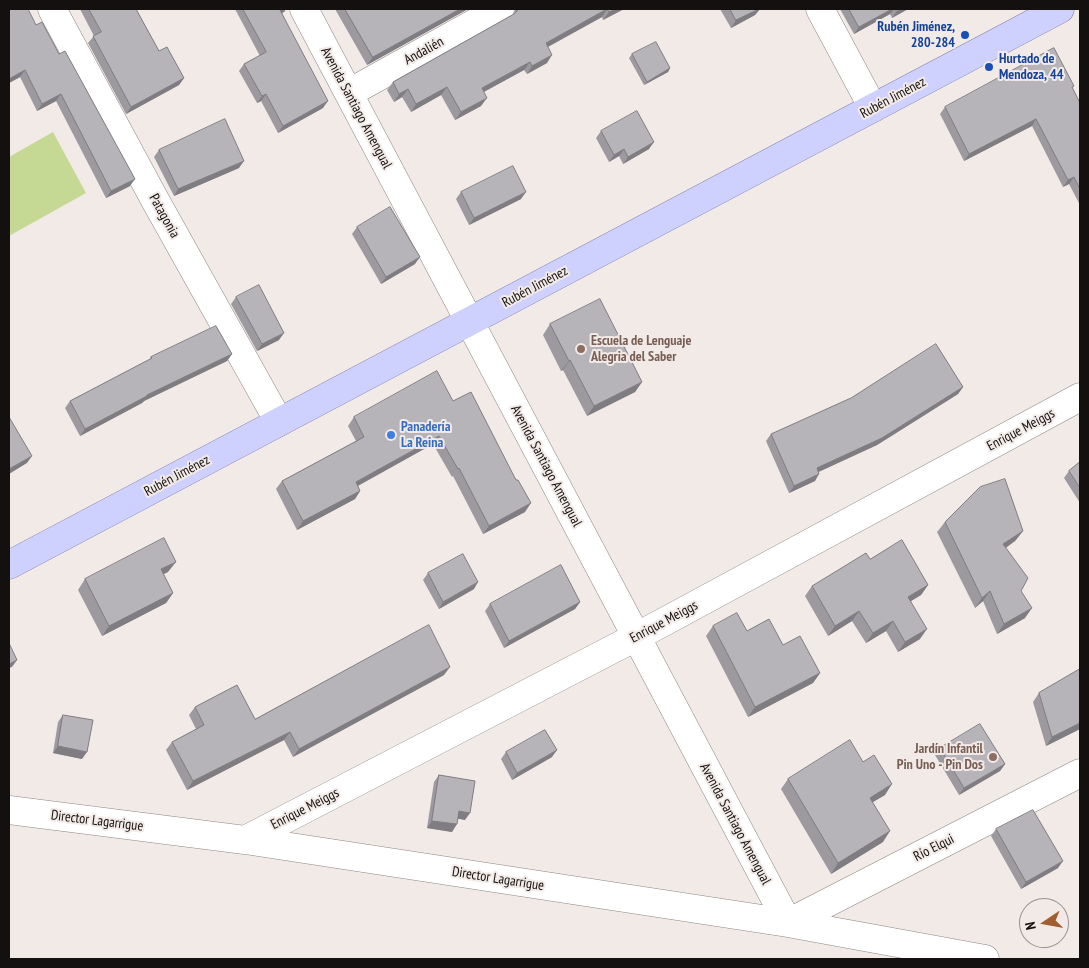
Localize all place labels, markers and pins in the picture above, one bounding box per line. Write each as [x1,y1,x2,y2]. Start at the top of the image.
place label: Rubén Jiménez, 280-284 [877,19,955,52]
marker: Rubén Jiménez, 280-284 [959,29,971,41]
place label: Hurtado de Mendoza, 44 [999,51,1063,84]
marker: Hurtado de Mendoza, 44 [983,61,995,73]
place label: Escuela de Lenguaje Alegria del Saber [591,333,691,366]
marker: Escuela de Lenguaje Alegria del Saber [575,343,587,355]
place label: Panadería La Reina [401,419,450,452]
marker: Panadería La Reina [385,429,397,441]
place label: Jardín Infantil Pin Uno - Pin Dos [897,741,983,774]
marker: Jardín Infantil Pin Uno - Pin Dos [987,751,999,763]

